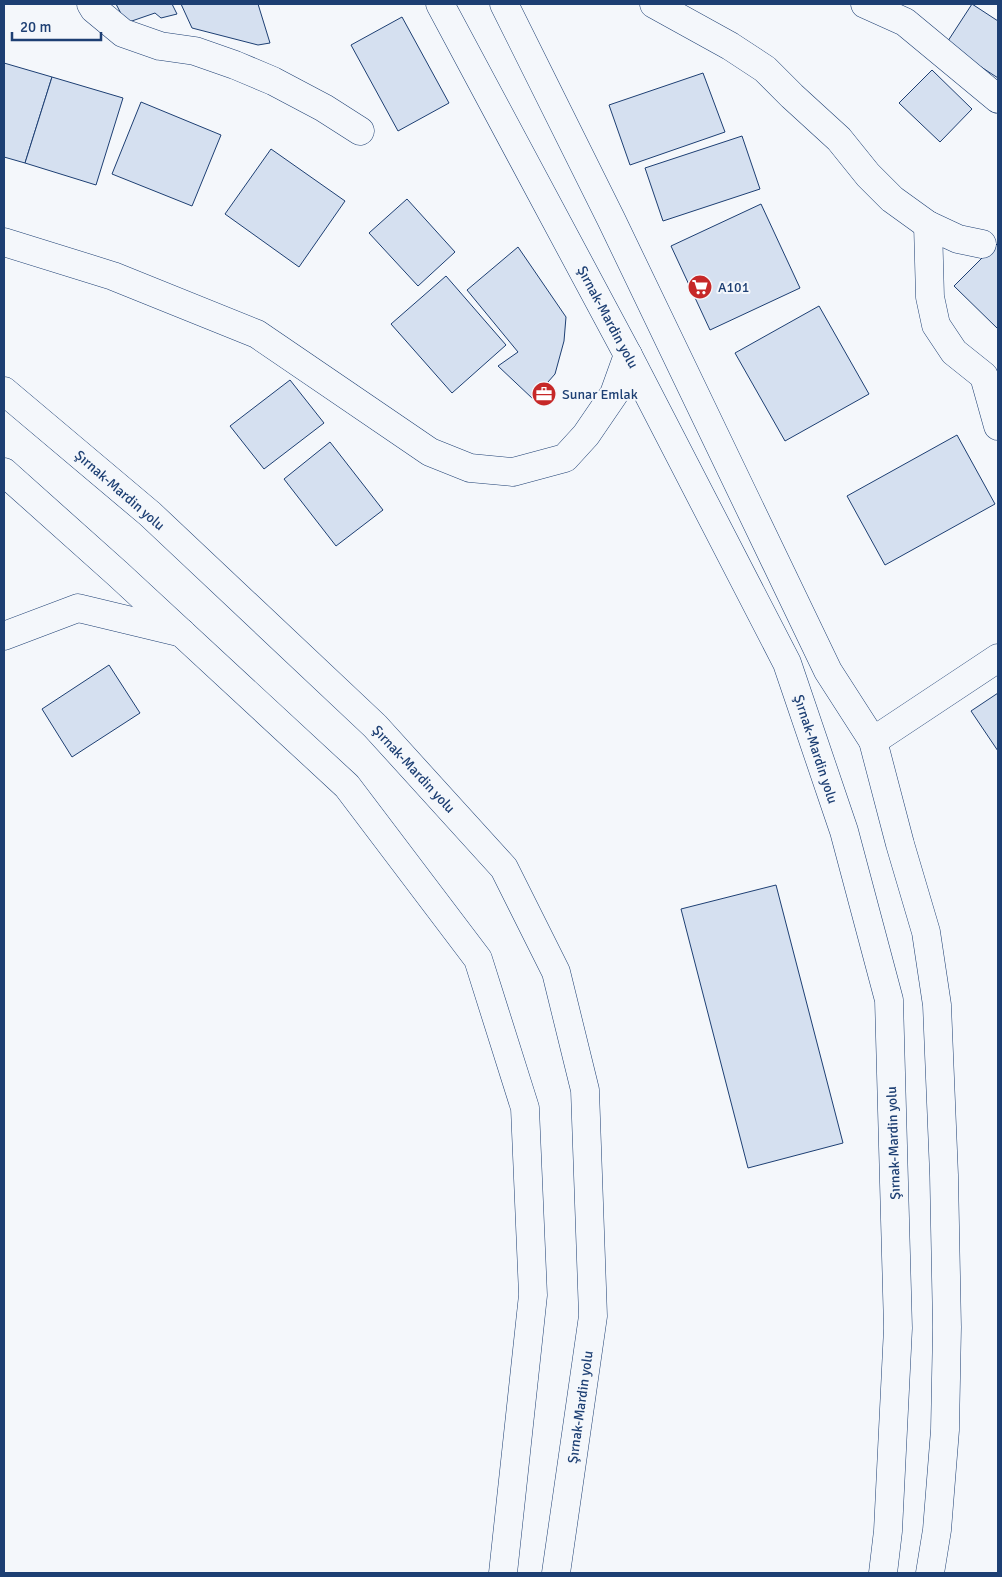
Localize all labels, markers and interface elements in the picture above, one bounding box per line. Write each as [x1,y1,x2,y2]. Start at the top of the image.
scale bar [12,10,101,42]
text: 20 m [20,18,51,36]
street label: Şırnak-Mardin yolu [573,263,642,371]
supermarket icon: A101 [687,274,713,300]
place label: A101 [718,279,749,296]
office icon: Sunar Emlak [531,381,557,407]
place label: Sunar Emlak [562,386,638,403]
street label: Şırnak-Mardin yolu [71,447,168,534]
street label: Şırnak-Mardin yolu [790,692,841,806]
street label: Şırnak-Mardin yolu [369,722,459,817]
street label: Şırnak-Mardin yolu [883,1086,904,1200]
street label: Şırnak-Mardin yolu [564,1350,597,1465]

